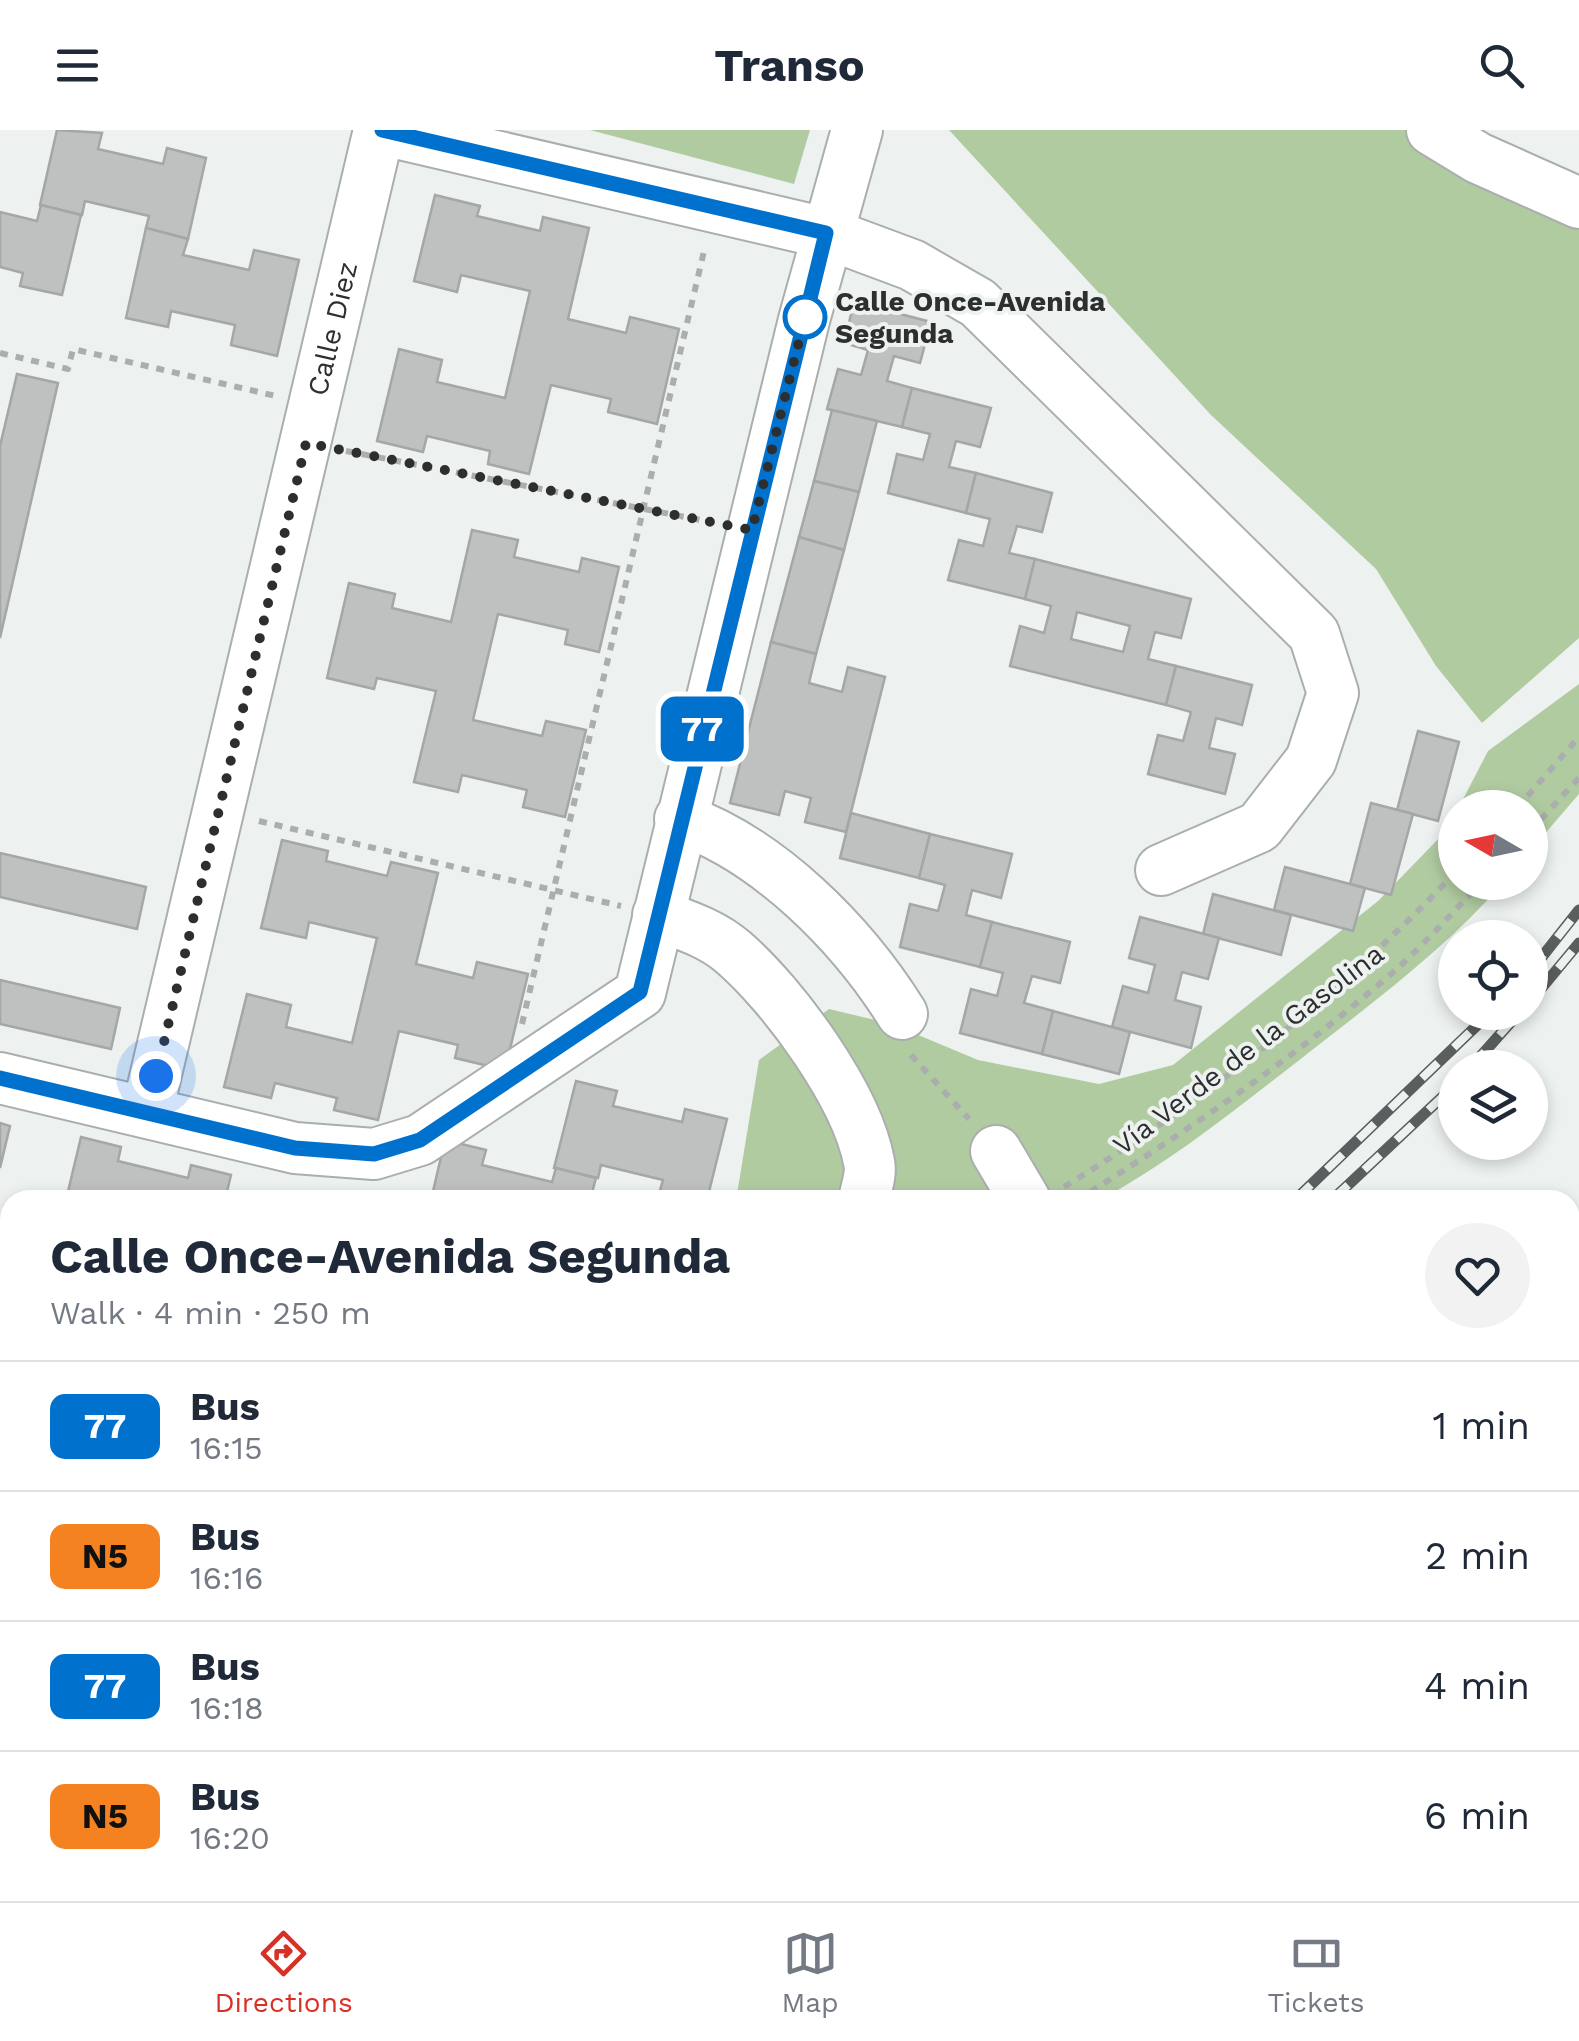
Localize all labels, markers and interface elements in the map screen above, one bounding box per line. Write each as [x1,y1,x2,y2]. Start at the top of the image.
icon: menu [50,38,105,93]
icon: search [1474,38,1529,93]
text: Transo [714,39,865,92]
street label: Calle Diez [301,258,364,399]
place label: Calle Once-Avenida Segunda [835,285,1106,350]
marker: Calle Once-Avenida Segunda [784,296,826,338]
line badge: 77 [657,696,747,762]
text: 77 [681,708,723,750]
north arrow [1438,790,1548,900]
map controls [1438,790,1548,1160]
button: locate [1438,920,1548,1030]
street label: Vía Verde de la Gasolina [1107,937,1390,1162]
button: layers [1438,1050,1548,1160]
your location [131,1051,181,1101]
button: heart [1425,1223,1530,1328]
text: Calle Once-Avenida Segunda [50,1228,730,1285]
text: Walk · 4 min · 250 m [50,1294,371,1332]
text: Bus [190,1385,260,1429]
text: 1 min [1432,1404,1530,1448]
text: 77 [84,1405,126,1447]
text: 16:15 [190,1429,263,1467]
text: Bus [190,1515,260,1559]
text: 2 min [1425,1534,1530,1578]
text: N5 [82,1535,128,1577]
text: 16:16 [190,1559,263,1597]
text: Bus [190,1645,260,1689]
text: 4 min [1424,1664,1530,1708]
text: 77 [84,1665,126,1707]
text: 16:18 [190,1689,264,1727]
text: Bus [190,1775,260,1819]
text: 6 min [1424,1794,1530,1838]
text: N5 [82,1795,128,1837]
text: 16:20 [190,1819,270,1857]
tab: Directions [214,1926,353,2019]
tab: Map [782,1926,839,2019]
tab: Tickets [1267,1926,1365,2019]

